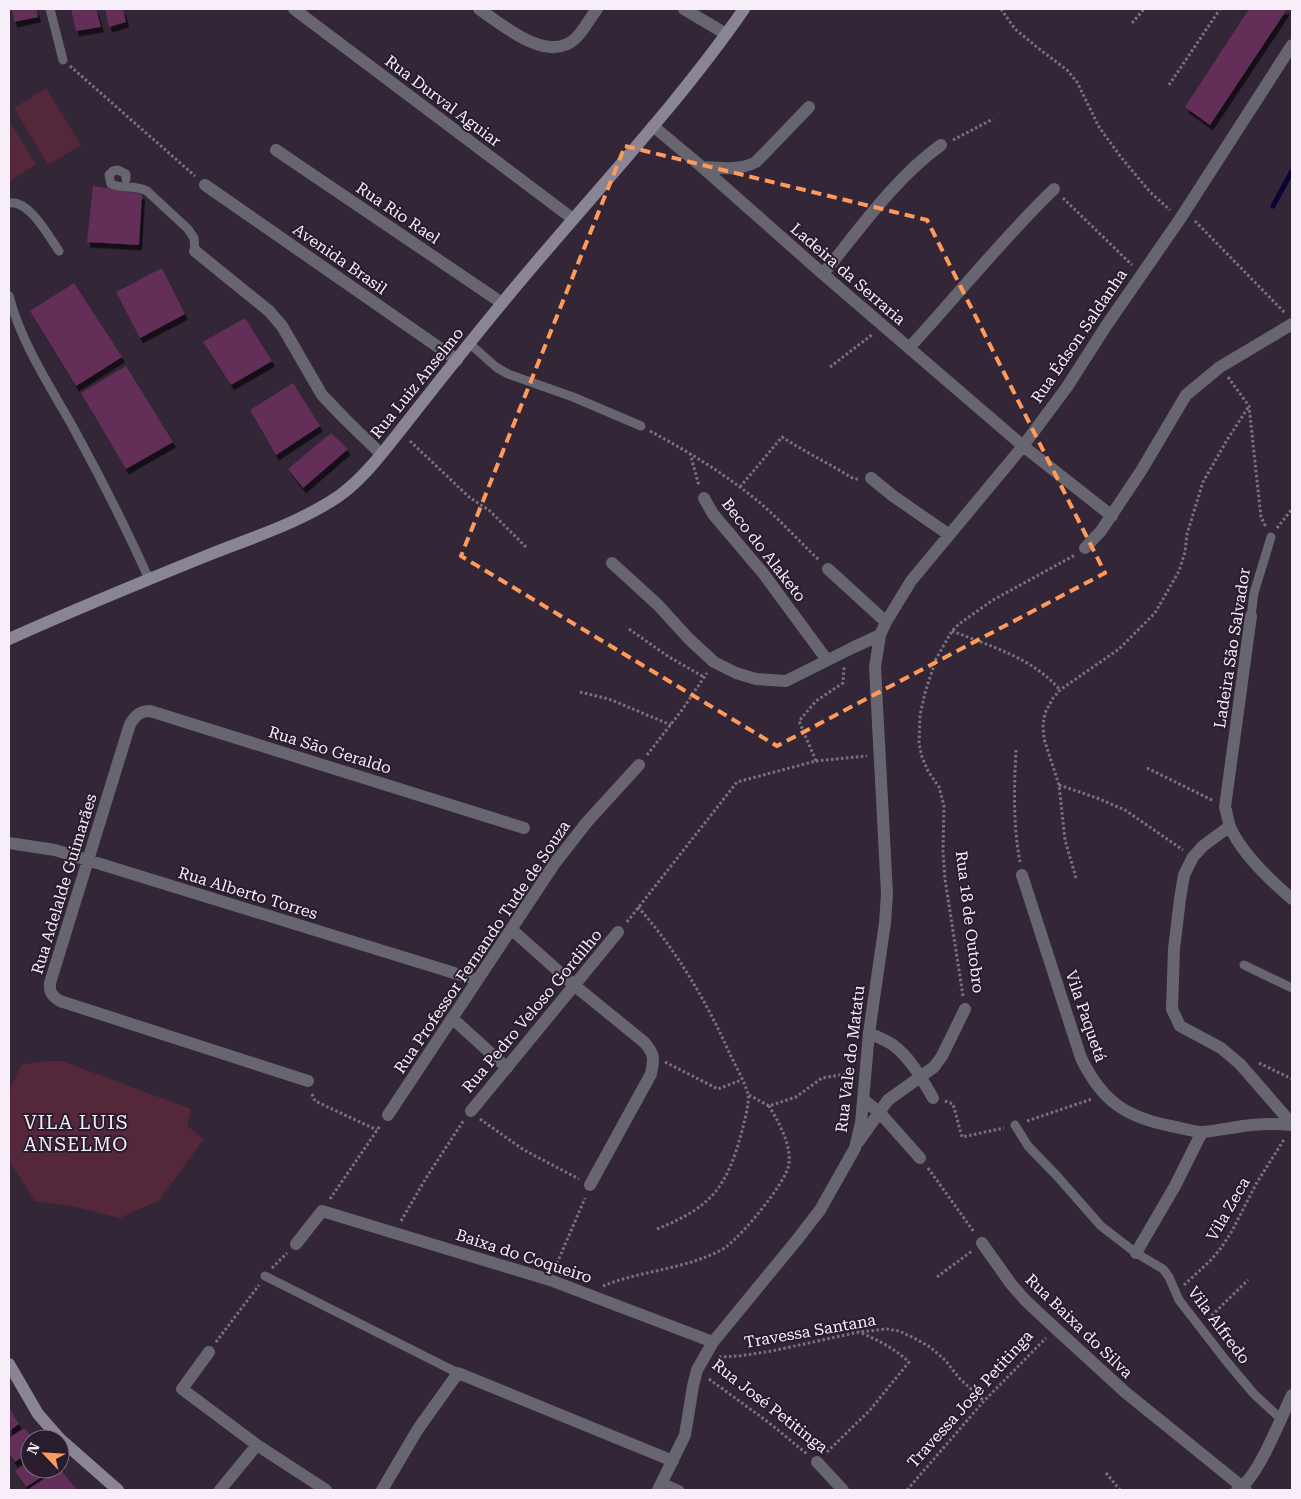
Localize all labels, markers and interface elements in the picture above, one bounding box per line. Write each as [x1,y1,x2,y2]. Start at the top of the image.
street label: Rua Durval Aguiar [381,51,505,151]
street label: Rua Rio Rael [353,178,443,248]
street label: Ladeira da Serraria [787,219,910,329]
street label: Avenida Brasil [289,220,391,298]
street label: Rua Édson Saldanha [1027,265,1131,407]
street label: Rua Luiz Anselmo [366,324,468,442]
street label: Beco do Alaketo [718,495,810,606]
street label: Ladeira São Salvador [1210,566,1254,730]
street label: Rua Sāo Geraldo [266,722,394,778]
street label: Rua Adelalde Guimarães [27,791,101,977]
street label: Rua Professor Fernando Tude de Souza [390,817,574,1077]
street label: Rua 18 de Outobro [952,850,988,995]
street label: Rua Alberto Torres [176,863,320,923]
street label: Rua Pedro Veloso Gordilho [458,925,606,1097]
street label: Vila Paquetá [1061,968,1111,1065]
street label: Rua Vale do Matatu [832,984,868,1134]
district label: VILA LUIS ANSELMO [23,1111,129,1156]
street label: Vila Zeca [1202,1173,1254,1244]
street label: Baixa do Coqueiro [453,1225,595,1287]
street label: Rua Baixa do Silva [1021,1270,1137,1382]
street label: Vila Alfredo [1184,1283,1254,1368]
street label: Travessa Santana [743,1310,878,1352]
street label: Travessa José Petitinga [903,1326,1037,1472]
street label: Rua José Petitinga [709,1355,832,1457]
north arrow [20,1429,70,1479]
text: N [24,1440,43,1457]

